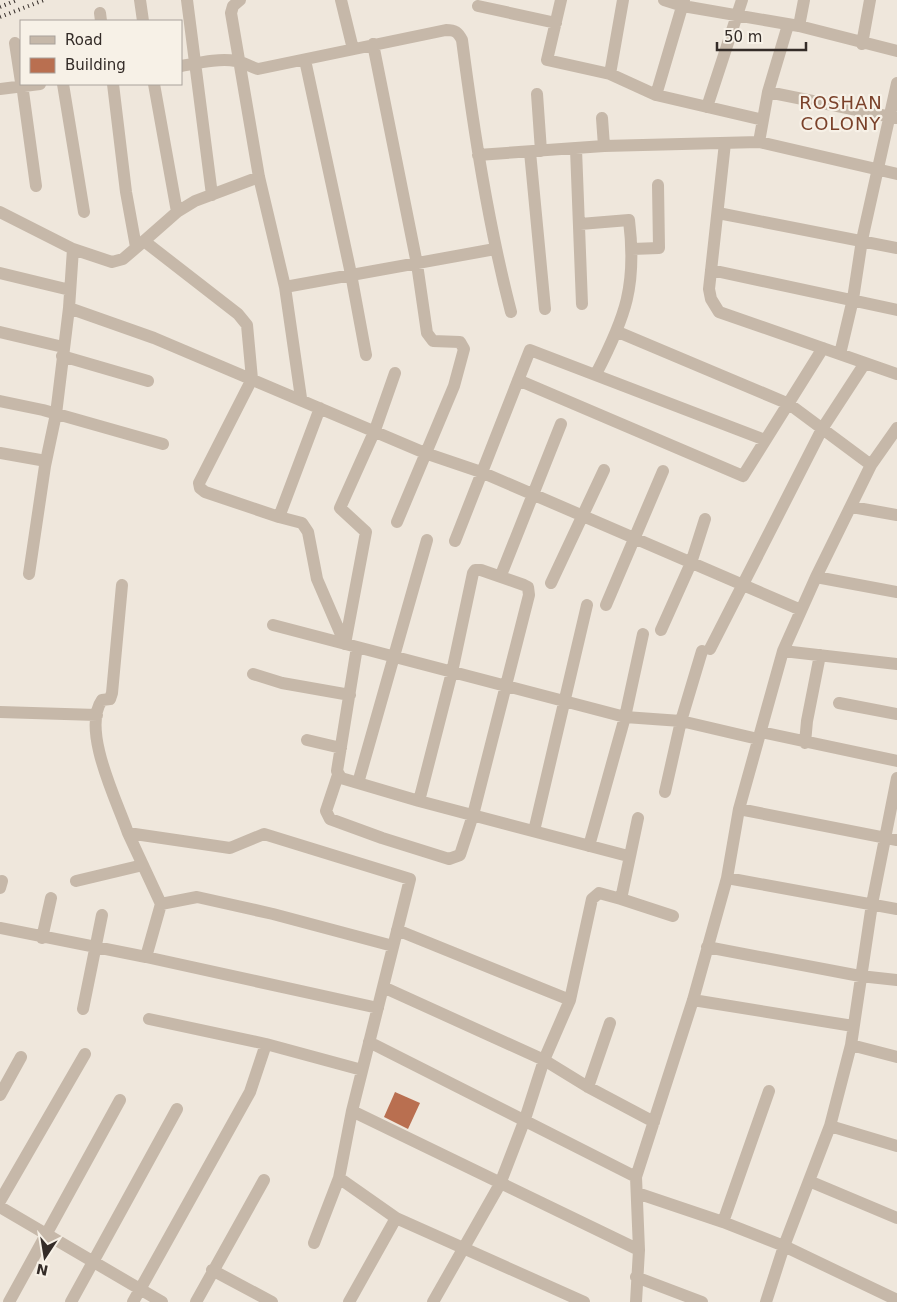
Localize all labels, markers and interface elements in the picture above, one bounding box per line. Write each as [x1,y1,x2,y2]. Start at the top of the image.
legend [20,20,182,85]
scale bar [717,20,806,52]
text: 50 m [724,28,762,46]
text: Road [65,31,103,49]
text: Building [65,56,126,74]
district label: ROSHAN COLONY [799,92,883,134]
north arrow [20,1232,70,1282]
text: N [35,1261,50,1279]

